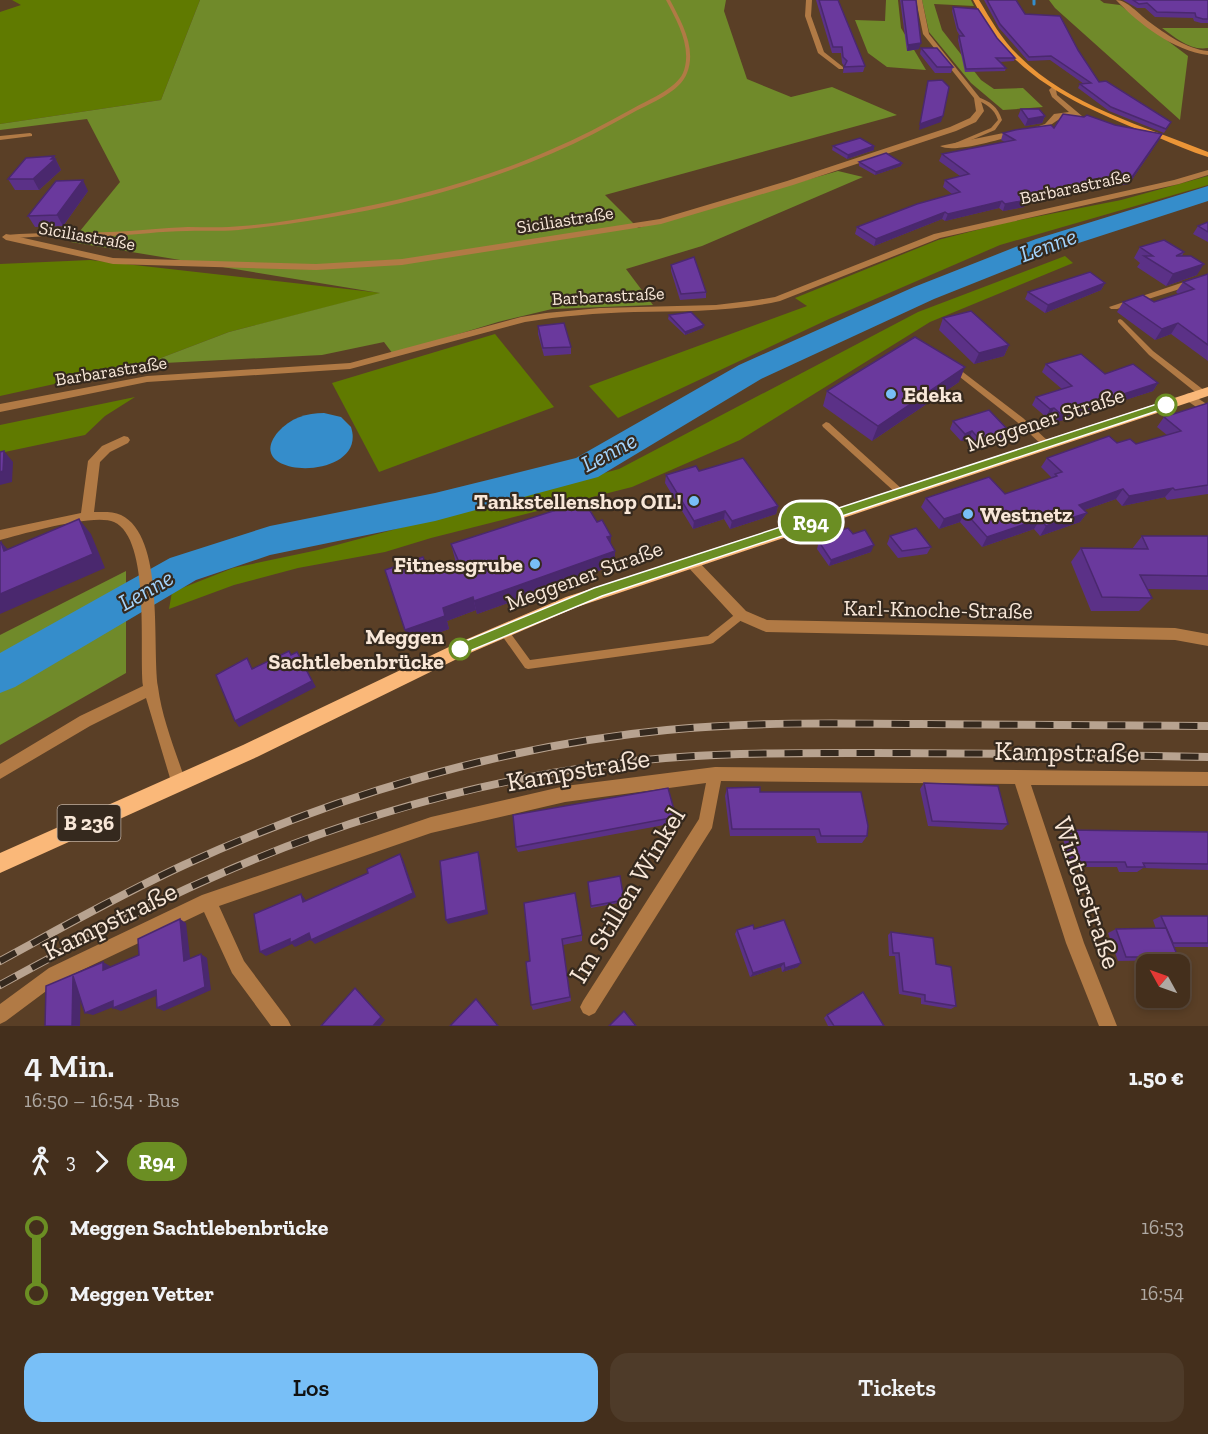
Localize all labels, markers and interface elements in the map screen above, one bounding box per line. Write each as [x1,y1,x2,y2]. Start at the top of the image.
street label: Barbarastraße [1018,165,1132,209]
street label: Siciliastraße [515,202,615,238]
street label: Siciliastraße [37,217,137,255]
water label: Lenne [1015,221,1080,268]
street label: Barbarastraße [551,282,665,310]
street label: Barbarastraße [54,351,168,391]
place label: Edeka [903,381,963,408]
street label: Meggener Straße [963,381,1128,458]
marker: Edeka [884,387,898,401]
unlabelled marker [1155,394,1177,416]
water label: Lenne [576,425,642,478]
place label: Tankstellenshop OIL! [474,488,682,515]
marker: Tankstellenshop OIL! [687,494,701,508]
place label: Westnetz [980,501,1073,528]
line badge: R94 [776,502,846,542]
marker: Westnetz [961,507,975,521]
text: R94 [793,510,829,535]
street label: Meggener Straße [502,535,666,616]
place label: Fitnessgrube [394,551,523,578]
marker: Fitnessgrube [528,557,542,571]
water label: Lenne [113,562,178,617]
street label: Karl-Knoche-Straße [843,594,1033,625]
place label: Meggen Sachtlebenbrücke [268,623,444,675]
marker: Meggen Sachtlebenbrücke [449,638,471,660]
street label: Kampstraße [994,735,1140,769]
street label: Kampstraße [504,742,652,798]
street label: Im Stillen Winkel [562,801,692,989]
road number: B 236 [58,805,121,841]
street label: Winterstraße [1046,813,1128,973]
street label: Kampstraße [38,875,182,967]
north arrow [1136,954,1190,1008]
map controls [1136,954,1190,1008]
text: 4 Min. [24,1046,115,1085]
text: 1.50 € [1129,1064,1184,1091]
text: 16:50 – 16:54 · Bus [24,1088,179,1112]
icon: walk [24,1145,57,1178]
icon: forward [85,1145,118,1178]
text: 3 [66,1149,76,1173]
text: R94 [139,1149,175,1174]
text: Meggen Sachtlebenbrücke [70,1214,329,1241]
text: 16:53 [1141,1215,1184,1239]
text: Meggen Vetter [70,1280,214,1307]
text: 16:54 [1140,1281,1184,1305]
button: Los [24,1353,598,1422]
button: Tickets [610,1353,1184,1422]

